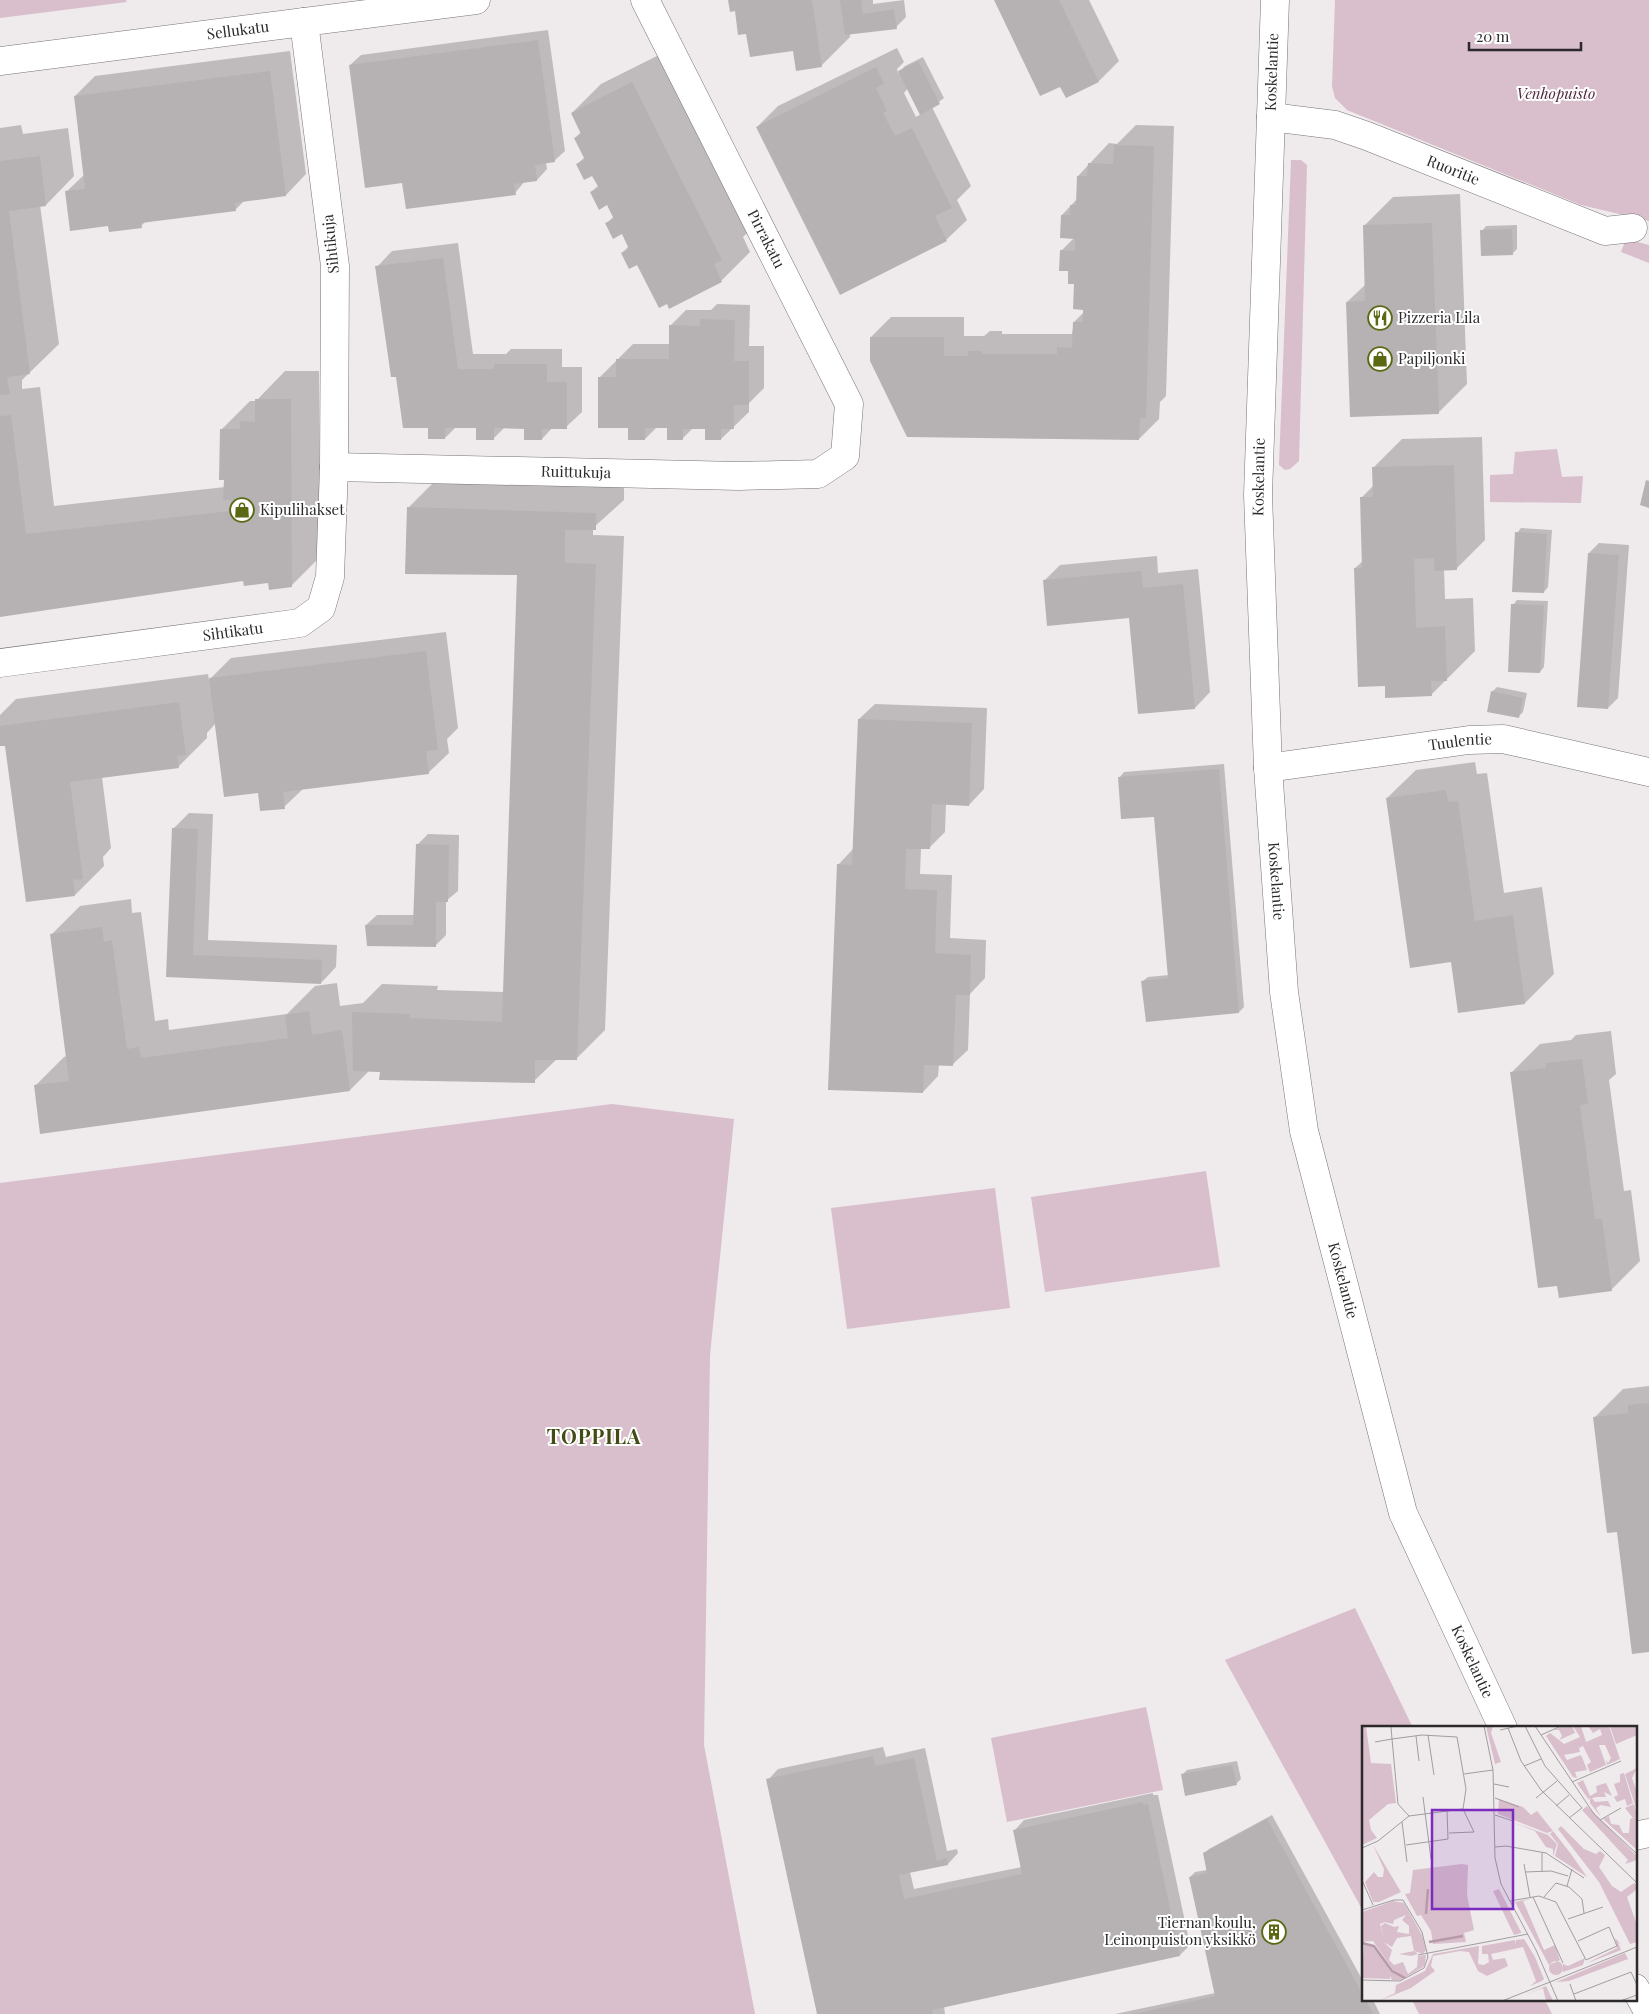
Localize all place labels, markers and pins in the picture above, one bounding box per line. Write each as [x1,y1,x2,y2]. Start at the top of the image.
restaurant icon: Pizzeria Lila [1367,305,1393,331]
place label: Pizzeria Lila [1398,307,1481,327]
shop icon: Papiljonki [1367,346,1393,372]
place label: Papiljonki [1398,348,1466,368]
shop icon: Kipulihakset [229,497,255,523]
place label: Kipulihakset [260,499,345,519]
place label: Tiernan koulu, Leinonpuiston yksikkö [1104,1912,1256,1949]
building icon: Tiernan koulu, Leinonpuiston yksikkö [1261,1919,1287,1945]

